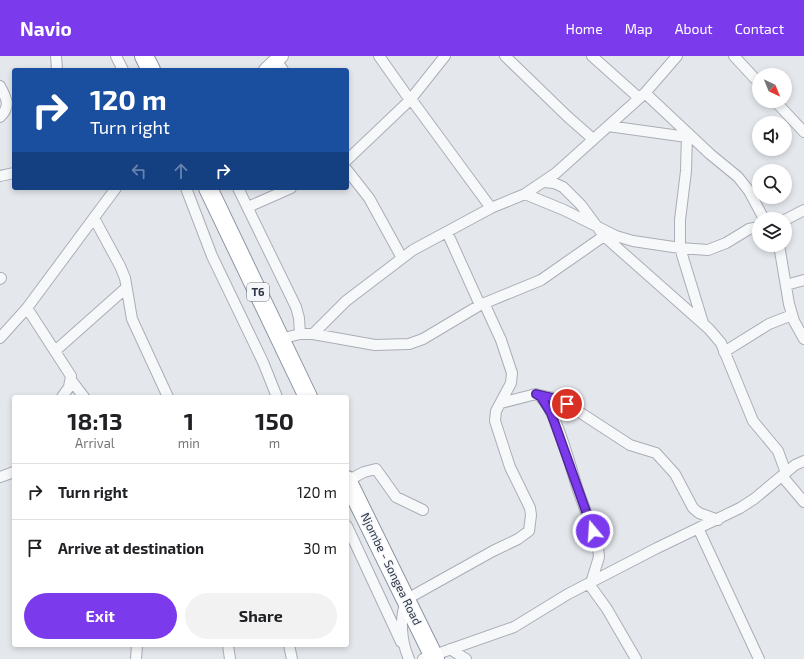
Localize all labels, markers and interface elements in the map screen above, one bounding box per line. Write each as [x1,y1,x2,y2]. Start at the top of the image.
text: Navio [20,17,72,40]
text: Home [566,20,603,37]
text: Map [625,20,653,37]
text: About [675,20,713,37]
text: Contact [735,20,784,37]
north arrow [752,68,792,108]
map controls [752,68,792,252]
text: 120 m [90,82,167,116]
icon: right [24,84,76,136]
text: Turn right [90,116,170,138]
button: sound [752,116,792,156]
icon: left [128,160,150,182]
icon: ahead [170,160,192,182]
icon: right [212,160,234,182]
button: search [752,164,792,204]
button: layers [752,212,792,252]
road number: T6 [247,283,269,301]
pin [550,387,584,421]
icon: arrive [556,393,578,415]
text: 18:13 [67,406,123,435]
text: 1 [184,406,194,435]
text: 150 [255,406,294,435]
text: Arrival [75,435,115,451]
text: min [178,435,200,451]
text: m [269,435,280,451]
icon: right [24,481,46,503]
text: Turn right [58,483,128,501]
text: 120 m [297,483,337,501]
street label: Njombe - Songea Road [358,510,425,627]
position arrow [572,510,614,552]
icon: arrive [24,537,46,559]
text: Arrive at destination [58,539,204,557]
text: 30 m [303,539,337,557]
button: Exit [24,593,177,639]
button: Share [185,593,337,639]

